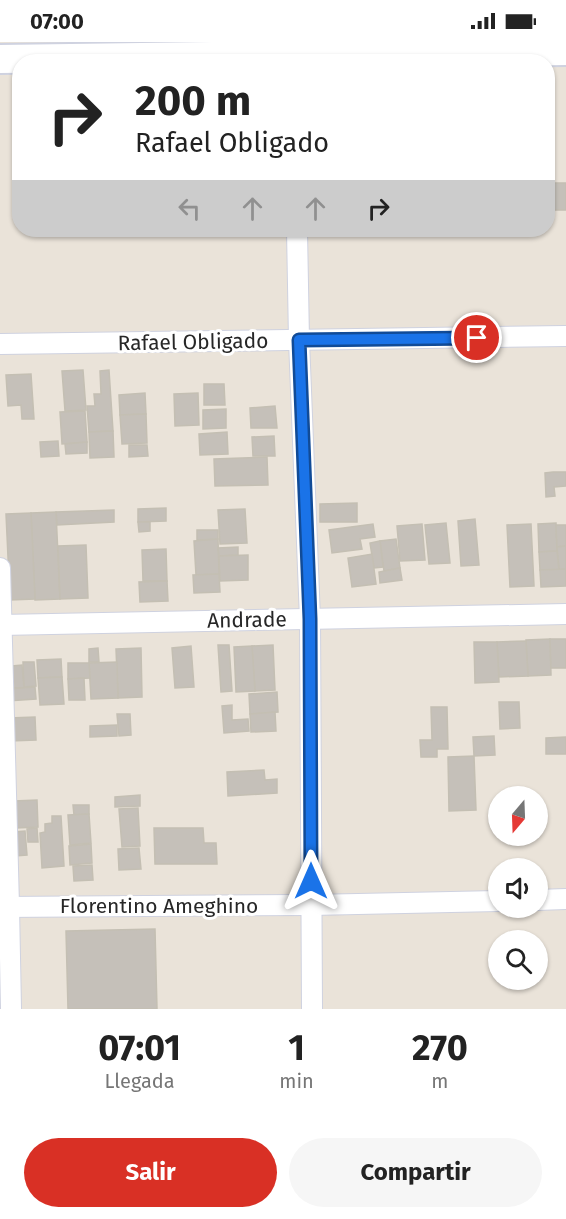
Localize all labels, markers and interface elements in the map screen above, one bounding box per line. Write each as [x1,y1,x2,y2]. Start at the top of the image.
text: 07:00 [30,8,84,35]
text: 200 m [135,76,251,126]
icon: right [36,78,114,156]
text: Rafael Obligado [135,127,329,159]
icon: left [173,192,206,225]
icon: ahead [236,192,269,225]
icon: ahead [299,192,332,225]
icon: right [362,192,395,225]
pin [451,312,502,363]
icon: arrive [460,321,493,354]
street label: Rafael Obligado [117,328,269,356]
street label: Andrade [207,606,287,634]
north arrow [488,786,548,846]
map controls [488,786,548,990]
position arrow [279,849,343,913]
button: sound [488,858,548,918]
street label: Florentino Ameghino [60,893,258,919]
button: search [488,930,548,990]
text: 07:01 [98,1026,181,1070]
text: 1 [288,1026,305,1070]
text: 270 [412,1026,468,1070]
text: Llegada [105,1069,175,1093]
text: min [279,1069,314,1093]
text: m [431,1069,448,1093]
button: Salir [24,1138,277,1207]
button: Compartir [289,1138,542,1207]

